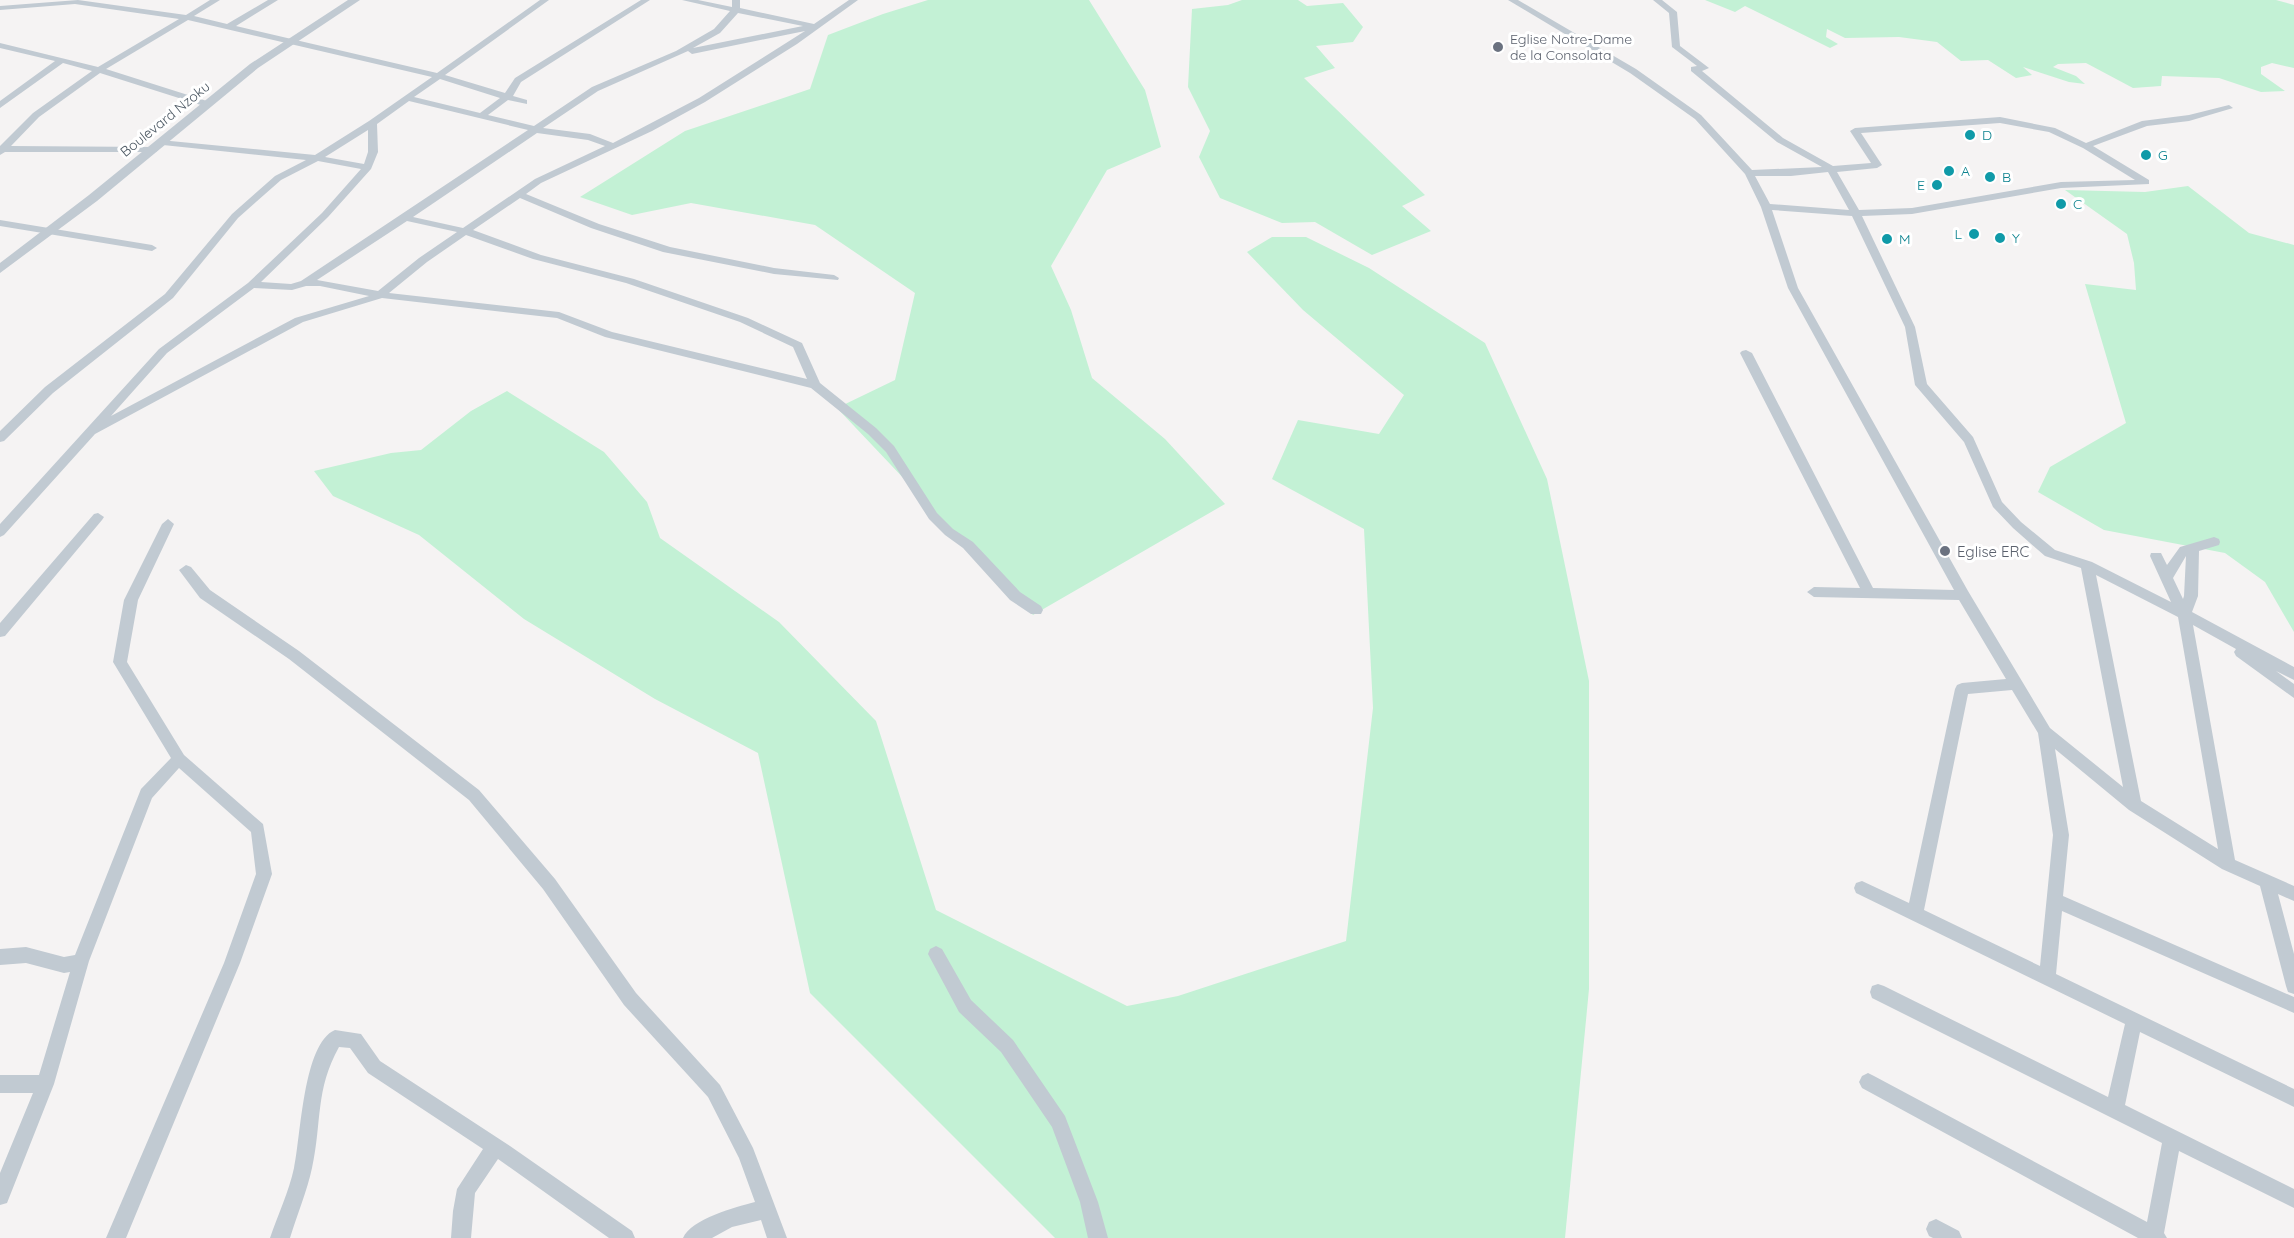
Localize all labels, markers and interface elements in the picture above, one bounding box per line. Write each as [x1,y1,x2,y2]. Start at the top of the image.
place label: Eglise Notre-Dame de la Consolata [1510,30,1632,64]
marker: Eglise Notre-Dame de la Consolata [1491,40,1505,54]
street label: Boulevard Nzoku [116,77,214,161]
place label: D [1982,126,1992,144]
marker: D [1963,128,1977,142]
place label: G [2158,146,2168,164]
marker: G [2139,148,2153,162]
place label: A [1961,162,1970,180]
marker: A [1942,164,1956,178]
place label: B [2002,168,2011,186]
marker: B [1983,170,1997,184]
place label: E [1917,176,1925,194]
marker: E [1930,178,1944,192]
place label: C [2073,195,2082,213]
marker: C [2054,197,2068,211]
place label: L [1955,225,1963,243]
marker: L [1967,227,1981,241]
place label: Y [2012,229,2020,247]
place label: M [1899,230,1911,248]
marker: Y [1993,231,2007,245]
marker: M [1880,232,1894,246]
place label: Eglise ERC [1957,542,2029,561]
marker: Eglise ERC [1938,544,1952,558]

